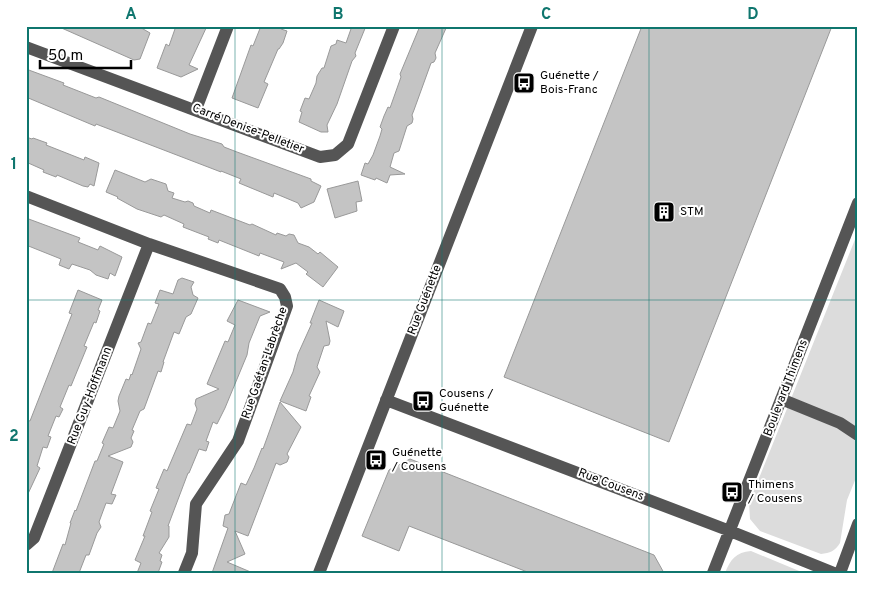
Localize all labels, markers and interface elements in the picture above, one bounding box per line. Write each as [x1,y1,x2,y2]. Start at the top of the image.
text: A [125,5,137,25]
text: B [332,5,344,25]
text: C [541,5,551,25]
text: D [747,5,759,25]
scale bar [40,38,131,70]
text: 50 m [48,47,83,66]
place label: Guénette / Bois-Franc [540,68,599,98]
bus stop icon: Guénette / Bois-Franc [512,71,536,95]
street label: Carré Denise-Pelletier [190,100,307,158]
text: 1 [11,155,17,175]
building icon: STM [652,200,676,224]
place label: STM [680,204,704,220]
street label: Rue Guénette [404,263,446,337]
street label: Rue Gaétan-Labrèche [238,305,292,421]
street label: Boulevard Thimens [760,337,812,439]
street label: Rue Guy-Hoffmann [64,345,116,447]
place label: Cousens / Guénette [439,386,494,416]
bus stop icon: Cousens / Guénette [411,389,435,413]
text: 2 [9,427,19,447]
place label: Guénette / Cousens [391,445,446,475]
bus stop icon: Guénette / Cousens [364,448,388,472]
street label: Rue Cousens [576,465,646,505]
place label: Thimens / Cousens [747,477,802,507]
bus stop icon: Thimens / Cousens [720,480,744,504]

